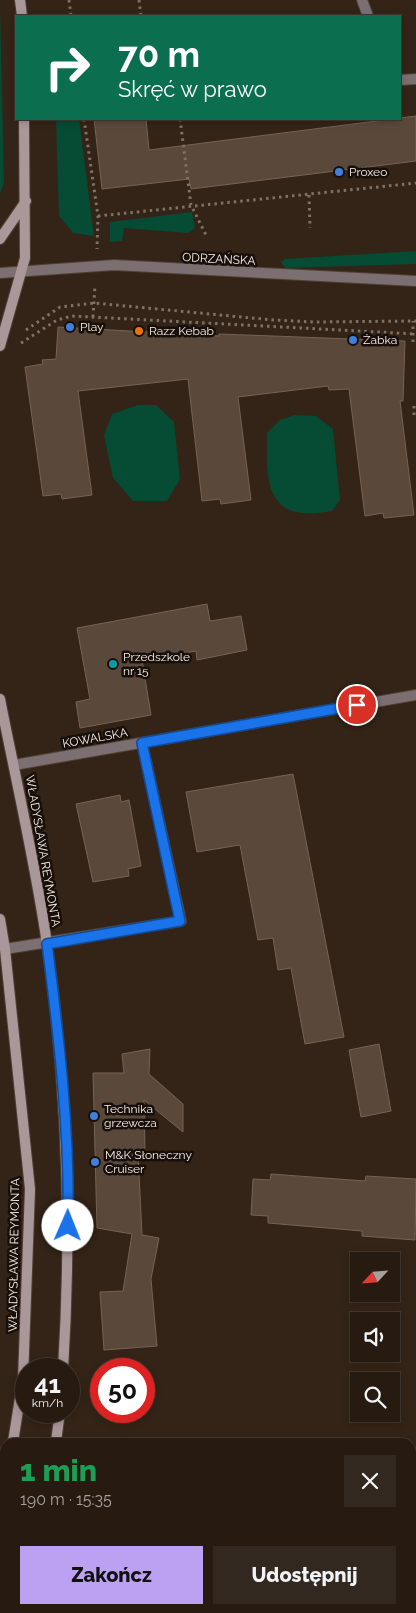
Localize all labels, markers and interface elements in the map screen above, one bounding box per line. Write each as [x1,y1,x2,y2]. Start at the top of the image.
text: 70 m [118,34,200,75]
icon: right [35,35,100,100]
text: Skręć w prawo [118,76,267,102]
place label: Proxeo [349,165,387,179]
marker: Proxeo [333,166,345,178]
street label: ODRZAŃSKA [182,250,256,268]
place label: Play [80,320,104,334]
marker: Play [64,321,76,333]
place label: Razz Kebab [149,324,214,338]
marker: Razz Kebab [133,325,145,337]
place label: Żabka [363,333,397,347]
marker: Żabka [347,334,359,346]
place label: Przedszkole nr 15 [123,650,190,678]
marker: Przedszkole nr 15 [107,658,119,670]
pin [336,684,378,726]
icon: arrive [343,691,371,719]
street label: KOWALSKA [61,725,129,751]
street label: WŁADYSŁAWA REYMONTA [23,774,63,928]
place label: Technika grzewcza [104,1102,157,1130]
marker: Technika grzewcza [88,1110,100,1122]
place label: M&K Słoneczny Cruiser [105,1148,192,1176]
marker: M&K Słoneczny Cruiser [89,1156,101,1168]
street label: WŁADYSŁAWA REYMONTA [6,1178,22,1332]
position arrow [41,1199,93,1251]
north arrow [350,1252,400,1302]
map controls [350,1252,400,1422]
button: sound [350,1312,400,1362]
speed limit sign: 50 [90,1358,155,1423]
text: 41 [34,1369,61,1399]
button: search [350,1372,400,1422]
text: km/h [32,1396,63,1410]
text: 1 min [20,1453,97,1488]
button: close [344,1455,396,1507]
text: 190 m · 15:35 [20,1490,112,1509]
button: Zakończ [20,1546,203,1604]
button: Udostępnij [213,1546,396,1604]

